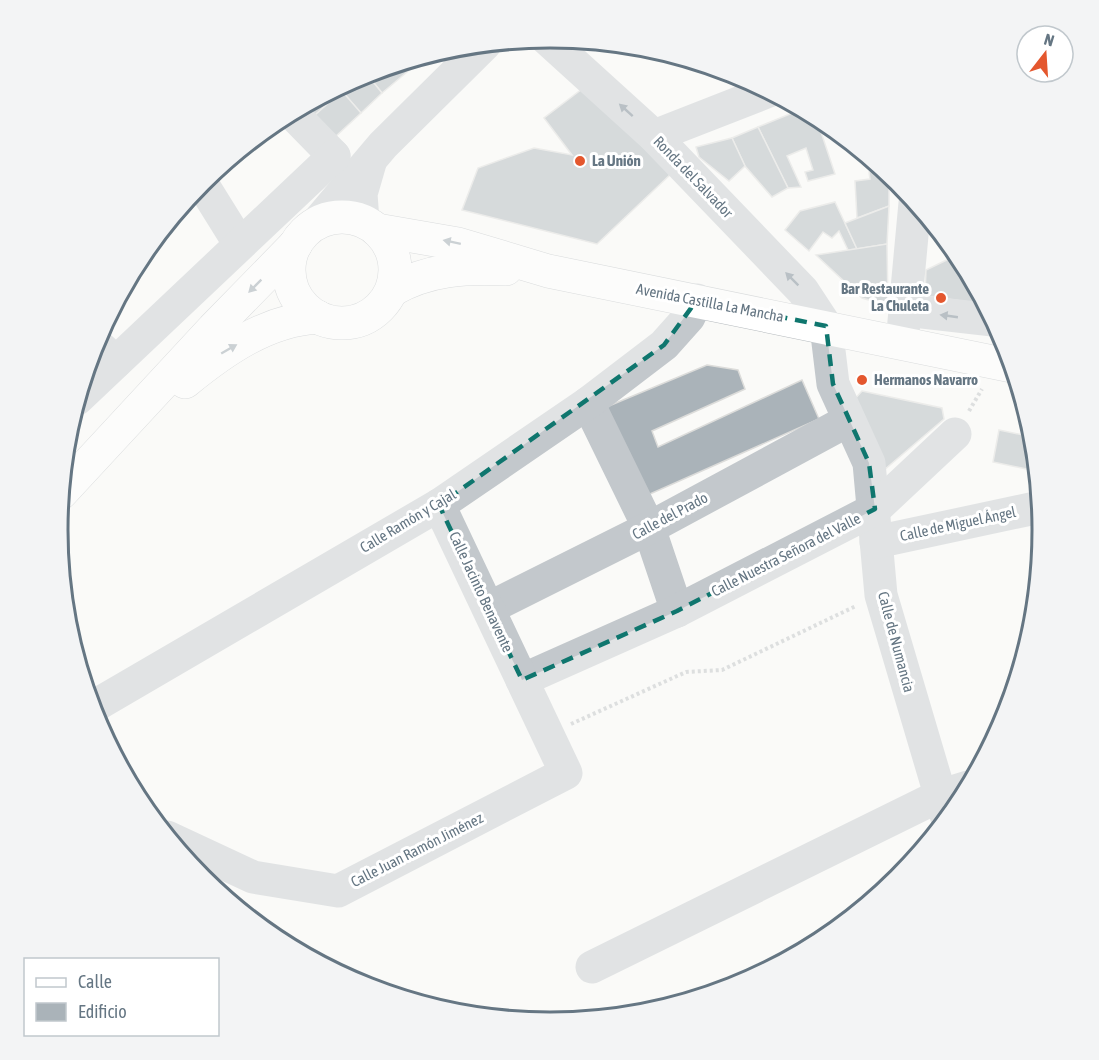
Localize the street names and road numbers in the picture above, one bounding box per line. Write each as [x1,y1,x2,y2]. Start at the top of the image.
street label: Ronda del Salvador [650,132,737,221]
street label: Avenida Castilla La Mancha [635,280,785,325]
street label: Calle Ramón y Cajal [357,485,459,556]
street label: Calle del Prado [629,489,710,543]
street label: Calle de Miguel Ángel [898,503,1017,544]
street label: Calle Nuestra Señora del Valle [708,509,863,600]
street label: Calle Jacinto Benavente [446,529,517,655]
street label: Calle de Numancia [875,590,918,694]
street label: Calle Juan Ramón Jiménez [348,809,486,890]

